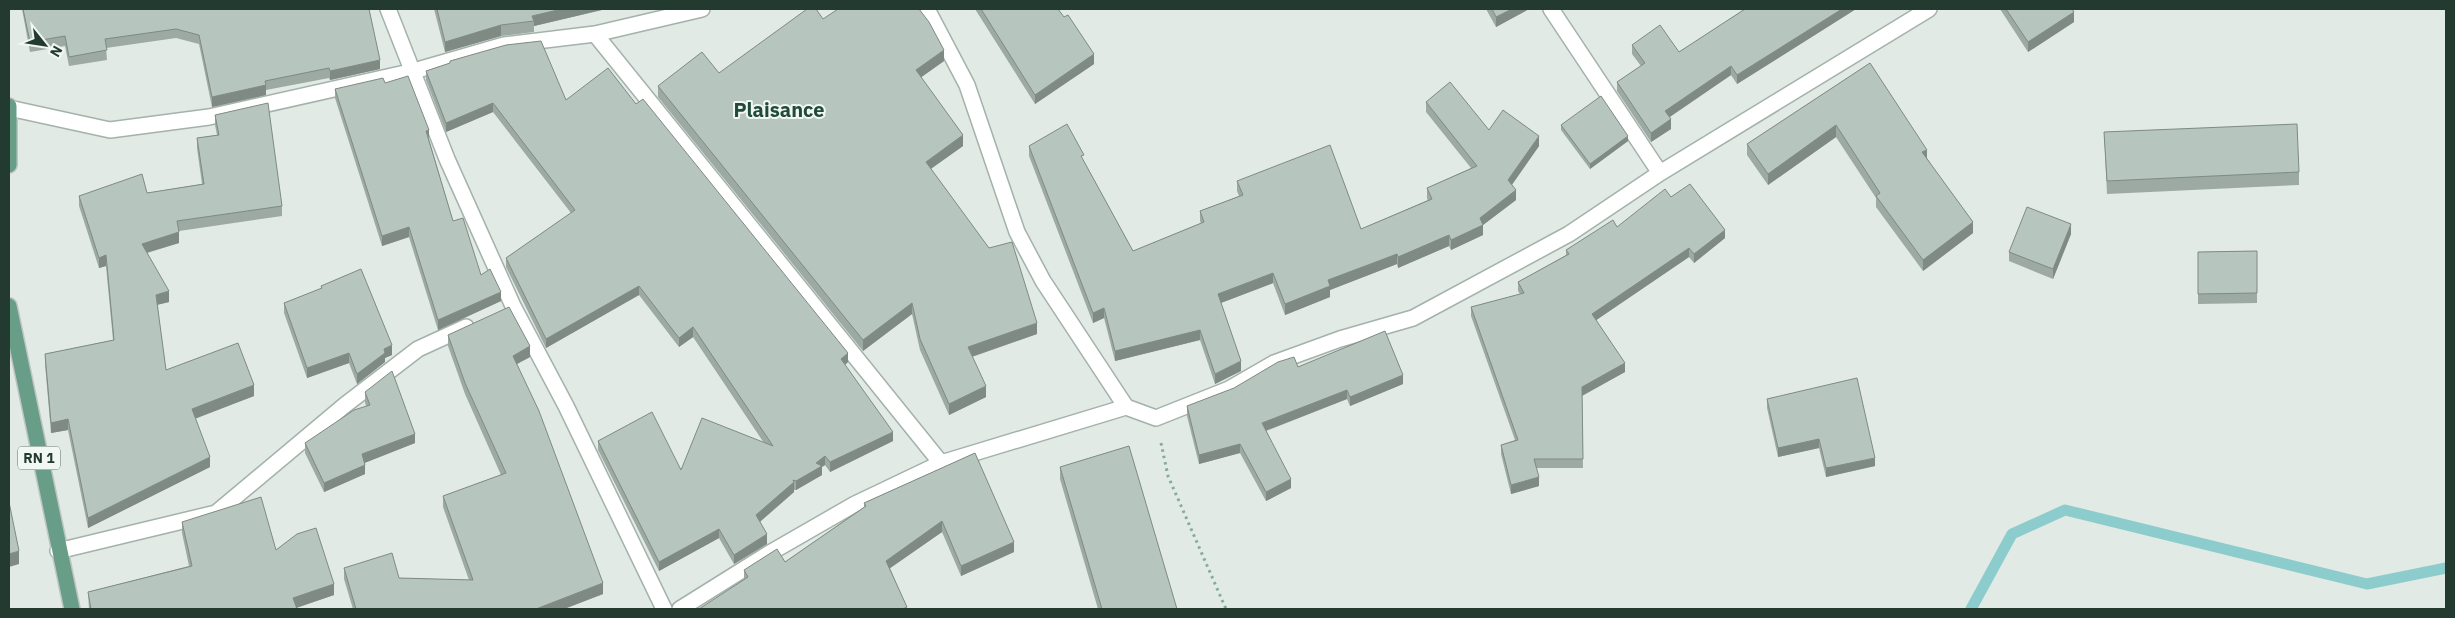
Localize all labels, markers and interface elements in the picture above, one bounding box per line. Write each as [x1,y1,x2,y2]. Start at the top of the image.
north arrow [20,20,70,70]
text: N [46,43,67,60]
district label: Plaisance [733,96,825,123]
road number: RN 1 [18,446,60,469]

